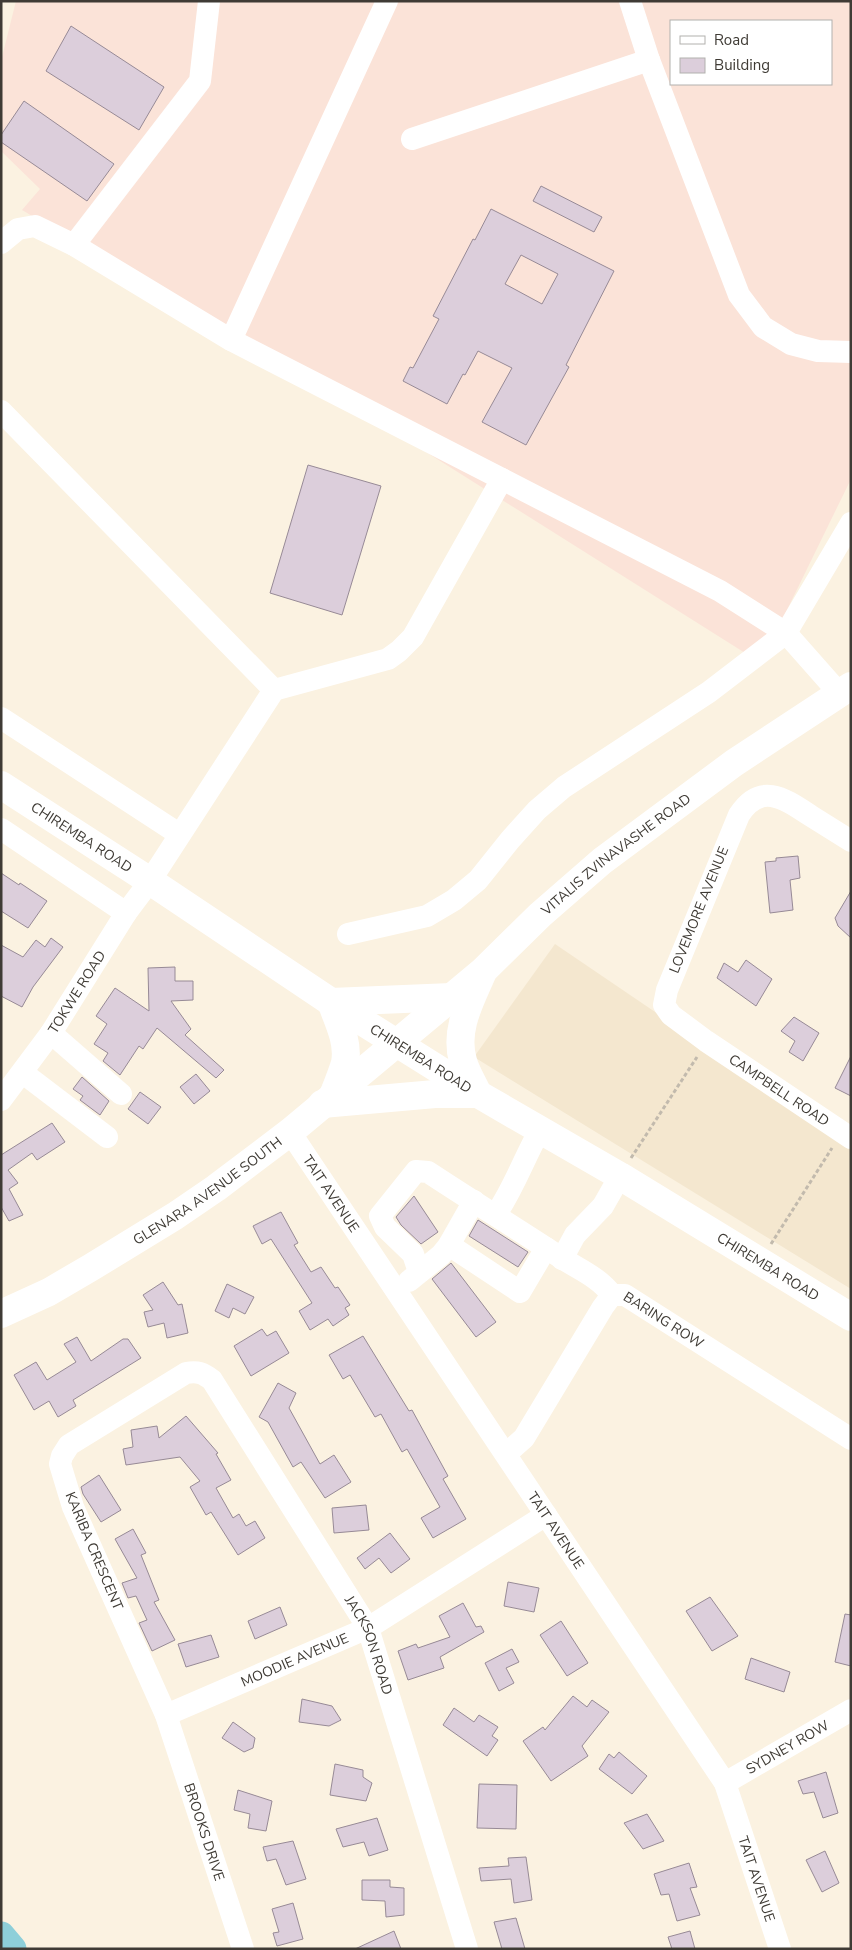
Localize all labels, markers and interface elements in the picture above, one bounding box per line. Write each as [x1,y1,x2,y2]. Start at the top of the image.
legend [670,20,832,85]
text: Road [714,30,749,50]
text: Building [714,55,770,75]
street label: VITALIS ZVINAVASHE ROAD [536,789,695,920]
street label: CHIREMBA ROAD [27,797,136,877]
street label: LOVEMORE AVENUE [665,844,733,976]
street label: TOKWE ROAD [43,947,110,1037]
street label: CHIREMBA ROAD [366,1019,475,1097]
street label: CAMPBELL ROAD [725,1049,833,1130]
street label: GLENARA AVENUE SOUTH [129,1132,286,1249]
street label: TAIT AVENUE [298,1151,364,1236]
street label: CHIREMBA ROAD [713,1228,823,1305]
street label: BARING ROW [620,1287,708,1353]
street label: TAIT AVENUE [523,1488,589,1573]
street label: KARIBA CRESCENT [61,1489,128,1613]
street label: JACKSON ROAD [340,1591,398,1697]
street label: MOODIE AVENUE [238,1628,351,1691]
street label: SYDNEY ROW [742,1715,833,1778]
street label: BROOKS DRIVE [179,1781,229,1883]
street label: TAIT AVENUE [734,1834,780,1924]

